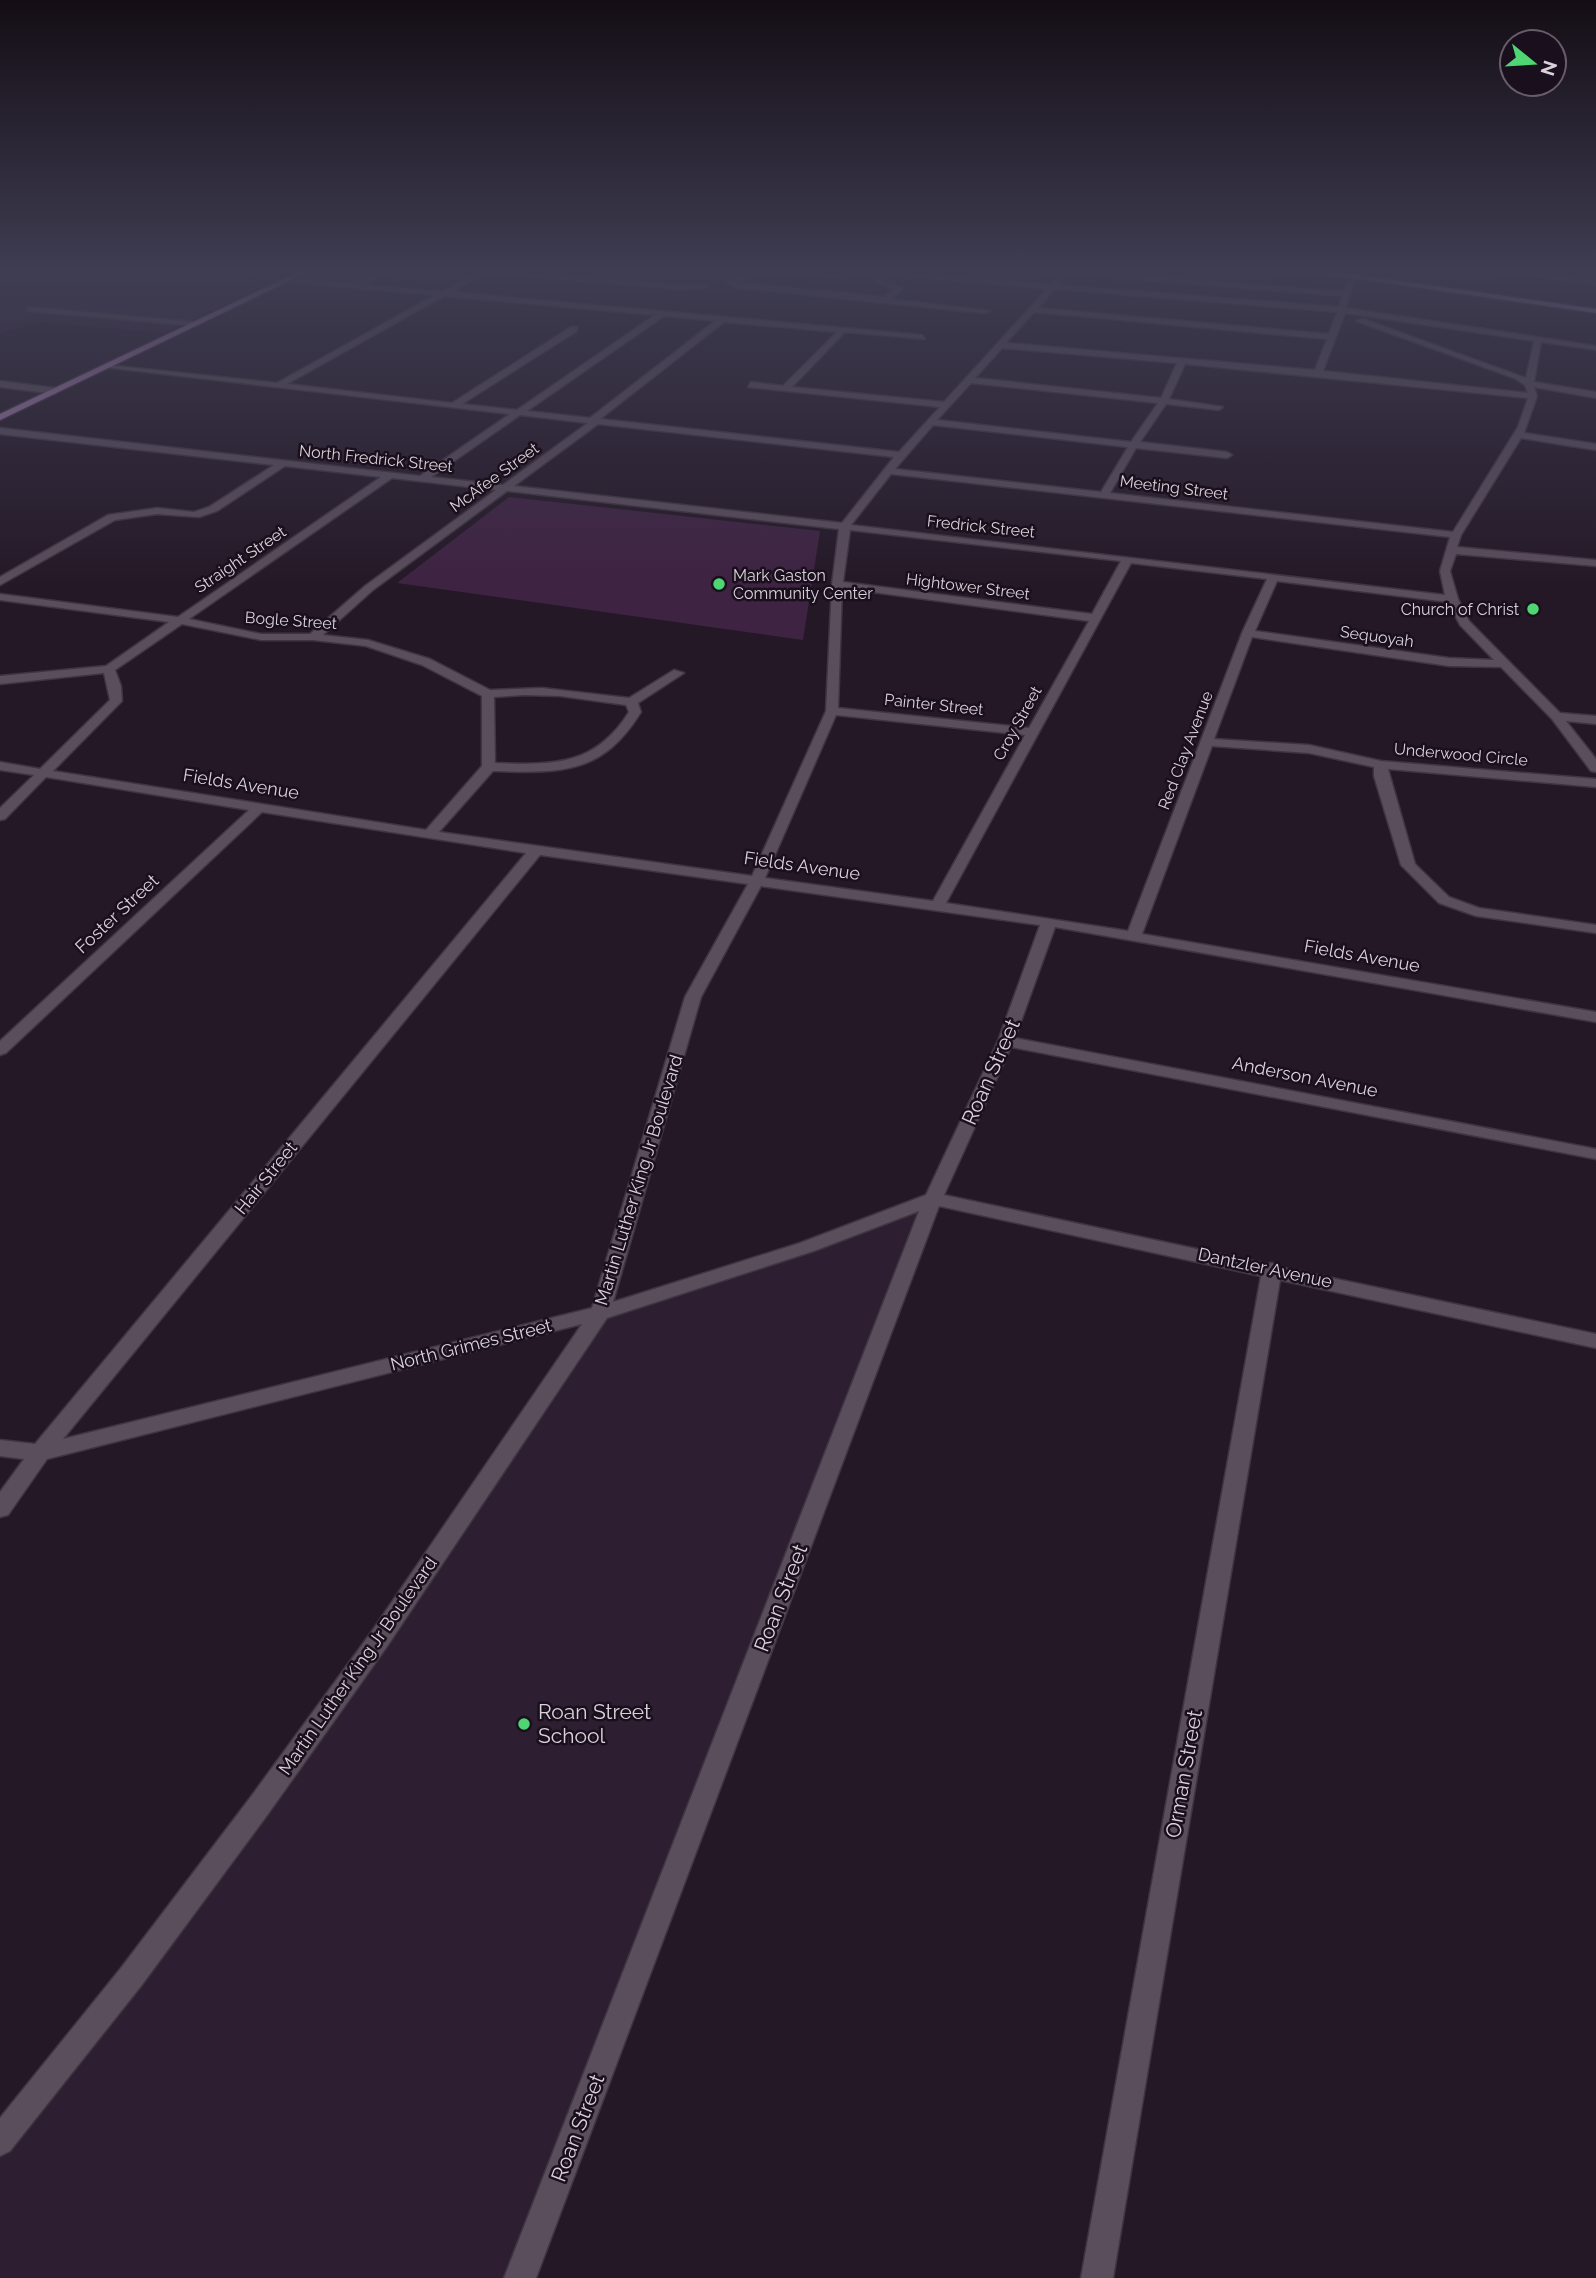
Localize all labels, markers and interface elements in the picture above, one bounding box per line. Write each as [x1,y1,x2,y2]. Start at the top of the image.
north arrow [1498,28,1568,98]
text: N [1536,58,1562,79]
street label: McAfee Street [446,438,543,516]
street label: North Fredrick Street [298,441,454,476]
street label: Meeting Street [1119,471,1230,504]
street label: Fredrick Street [926,511,1036,542]
street label: Straight Street [191,522,290,597]
place label: Mark Gaston Community Center [733,566,873,603]
street label: Hightower Street [905,569,1032,604]
marker: Mark Gaston Community Center [711,576,727,592]
place label: Church of Christ [1401,600,1520,619]
marker: Church of Christ [1525,601,1541,617]
street label: Bogle Street [244,608,338,633]
street label: Sequoyah [1339,622,1415,651]
street label: Croy Street [989,682,1046,764]
street label: Red Clay Avenue [1154,688,1217,812]
street label: Painter Street [883,690,985,719]
street label: Underwood Circle [1393,739,1529,770]
street label: Fields Avenue [182,764,301,803]
street label: Fields Avenue [743,847,862,884]
street label: Foster Street [71,870,163,958]
street label: Fields Avenue [1303,935,1422,976]
street label: Roan Street [956,1015,1025,1129]
street label: Martin Luther King Jr Boulevard [590,1052,687,1308]
street label: Anderson Avenue [1231,1052,1380,1101]
street label: Hair Street [230,1137,301,1218]
street label: Dantzler Avenue [1196,1243,1334,1292]
street label: North Grimes Street [388,1314,554,1375]
street label: Roan Street [749,1541,812,1655]
street label: Martin Luther King Jr Boulevard [274,1553,441,1779]
place label: Roan Street School [538,1699,651,1748]
street label: Orman Street [1160,1708,1207,1840]
marker: Roan Street School [516,1716,532,1732]
street label: Roan Street [546,2071,609,2185]

